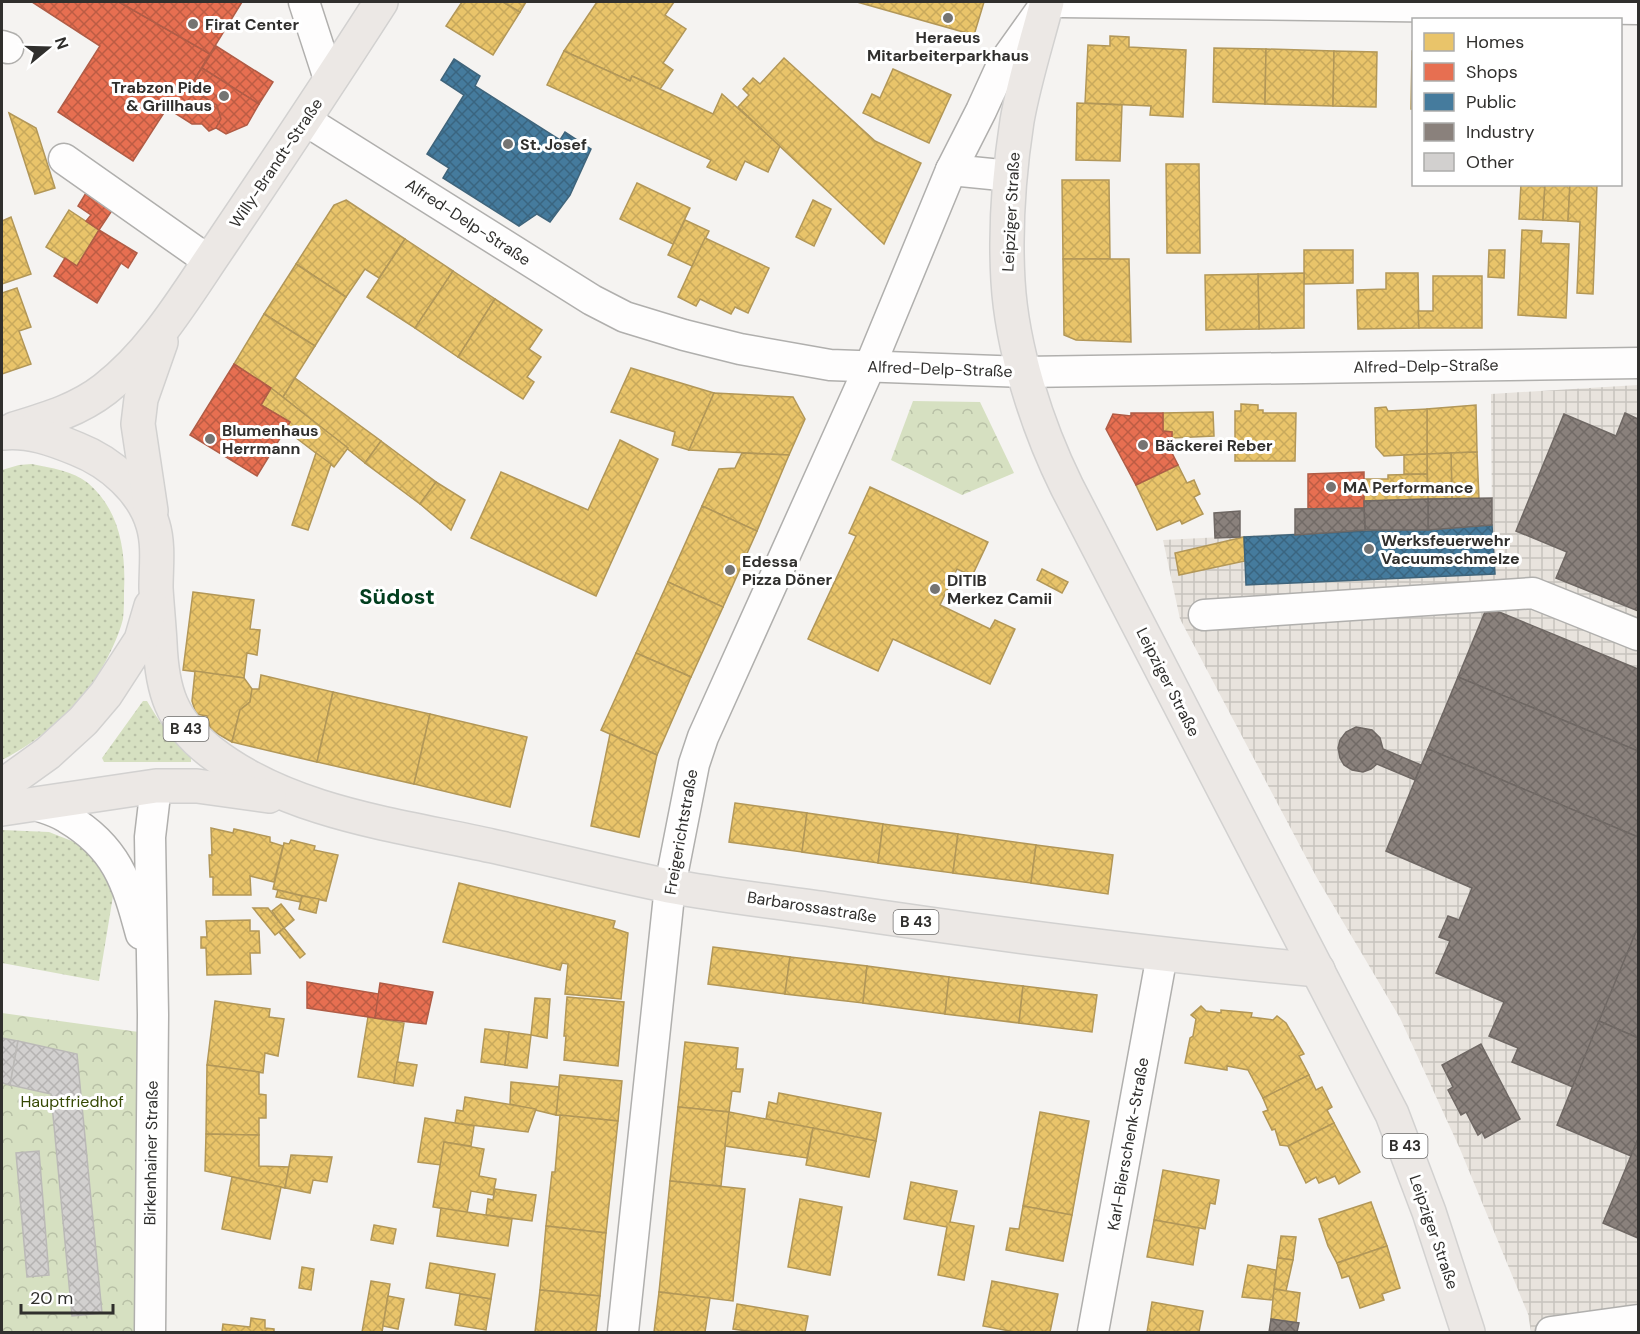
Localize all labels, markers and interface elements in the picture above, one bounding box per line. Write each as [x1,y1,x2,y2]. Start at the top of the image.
marker: Heraeus Mitarbeiterparkhaus [941,11,955,25]
place label: Firat Center [205,14,299,35]
marker: Firat Center [186,17,200,31]
north arrow [18,18,78,78]
legend [1412,18,1622,186]
place label: Heraeus Mitarbeiterparkhaus [867,27,1029,66]
text: Homes [1466,30,1524,54]
text: N [50,34,74,52]
text: Shops [1466,60,1518,84]
place label: Trabzon Pide & Grillhaus [111,77,212,116]
marker: Trabzon Pide & Grillhaus [217,89,231,103]
text: Public [1466,90,1517,114]
street label: Willy-Brandt-Straße [225,94,327,232]
text: Industry [1466,120,1535,144]
place label: St. Josef [520,134,587,155]
marker: St. Josef [501,137,515,151]
text: Other [1466,150,1515,174]
street label: Leipziger Straße [997,152,1025,272]
street label: Alfred-Delp-Straße [401,174,535,270]
street label: Alfred-Delp-Straße [1353,354,1499,378]
street label: Alfred-Delp-Straße [867,356,1013,382]
place label: Blumenhaus Herrmann [222,420,319,459]
marker: Blumenhaus Herrmann [203,432,217,446]
place label: Bäckerei Reber [1155,435,1273,456]
marker: Bäckerei Reber [1136,438,1150,452]
place label: MA Performance [1343,477,1473,498]
marker: MA Performance [1324,480,1338,494]
place label: Werksfeuerwehr Vacuumschmelze [1381,530,1520,569]
marker: Werksfeuerwehr Vacuumschmelze [1362,542,1376,556]
place label: Edessa Pizza Döner [742,551,833,590]
marker: Edessa Pizza Döner [723,563,737,577]
place label: DITIB Merkez Camii [947,570,1052,609]
district label: Südost [359,582,435,611]
marker: DITIB Merkez Camii [928,582,942,596]
street label: Leipziger Straße [1131,624,1205,740]
road number: B 43 [164,717,208,741]
street label: Freigerichtstraße [660,768,702,896]
street label: Barbarossastraße [746,886,878,928]
road number: B 43 [894,910,938,934]
street label: Karl-Bierschenk-Straße [1102,1056,1154,1232]
street label: Birkenhainer Straße [139,1080,163,1226]
park label: Hauptfriedhof [20,1091,124,1112]
road number: B 43 [1382,1134,1428,1158]
street label: Leipziger Straße [1405,1172,1463,1292]
scale bar [21,1277,112,1315]
text: 20 m [30,1286,73,1310]

